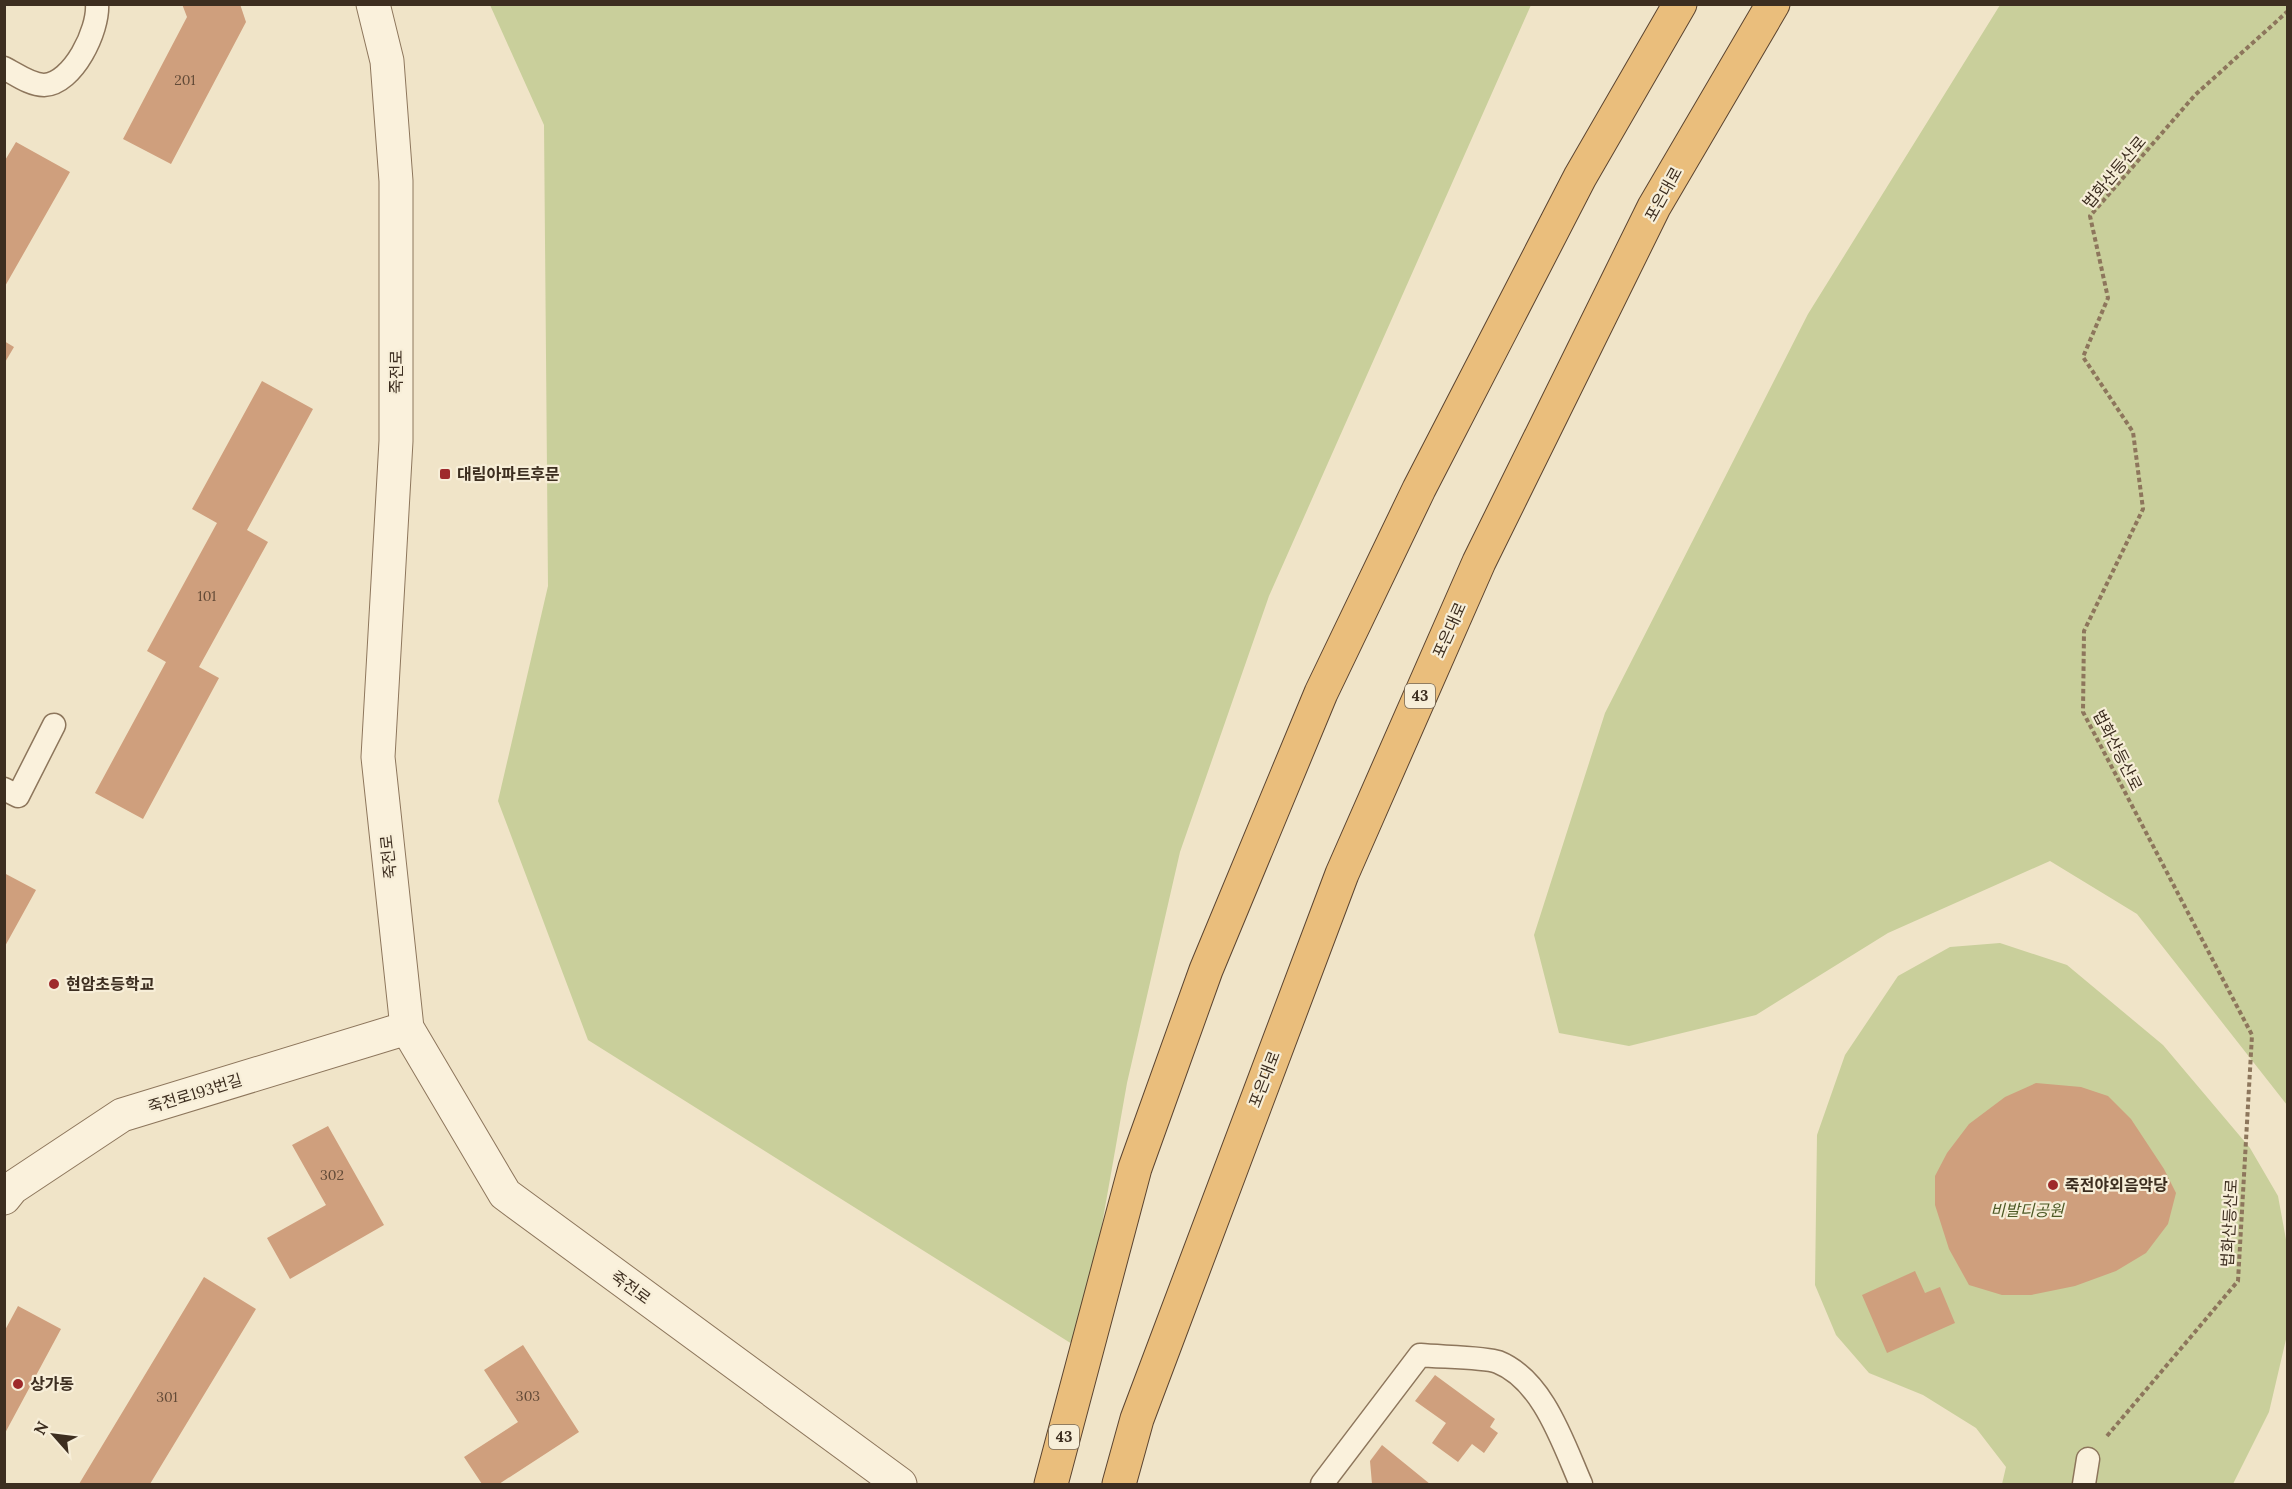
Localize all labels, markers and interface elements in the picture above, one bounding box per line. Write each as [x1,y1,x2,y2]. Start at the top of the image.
house number: 201 [174,71,196,89]
street label: 법화산등산로 [2078,132,2150,212]
street label: 포은대로 [1640,163,1686,225]
street label: 죽전로 [386,350,406,394]
place label: 대림아파트후문 [457,464,560,484]
marker: 대림아파트후문 [438,467,452,481]
house number: 101 [198,587,216,605]
street label: 포은대로 [1428,599,1470,661]
road number: 43 [1405,684,1435,708]
street label: 법화산등산로 [2089,706,2147,794]
street label: 죽전로 [376,834,400,880]
place label: 현암초등학교 [66,974,155,994]
marker: 현암초등학교 [47,977,61,991]
street label: 포은대로 [1244,1048,1284,1110]
street label: 죽전로193번길 [145,1069,245,1117]
house number: 302 [320,1166,344,1184]
place label: 죽전야외음악당 [2065,1175,2168,1195]
marker: 죽전야외음악당 [2046,1178,2060,1192]
street label: 법화산등산로 [2217,1178,2241,1268]
park label: 비발디공원 [1990,1200,2065,1220]
street label: 죽전로 [607,1266,655,1308]
place label: 상가동 [30,1374,74,1394]
marker: 상가동 [11,1377,25,1391]
house number: 303 [516,1387,540,1405]
house number: 301 [156,1388,178,1406]
north arrow [24,1405,84,1465]
text: N [29,1418,52,1438]
road number: 43 [1049,1425,1079,1449]

